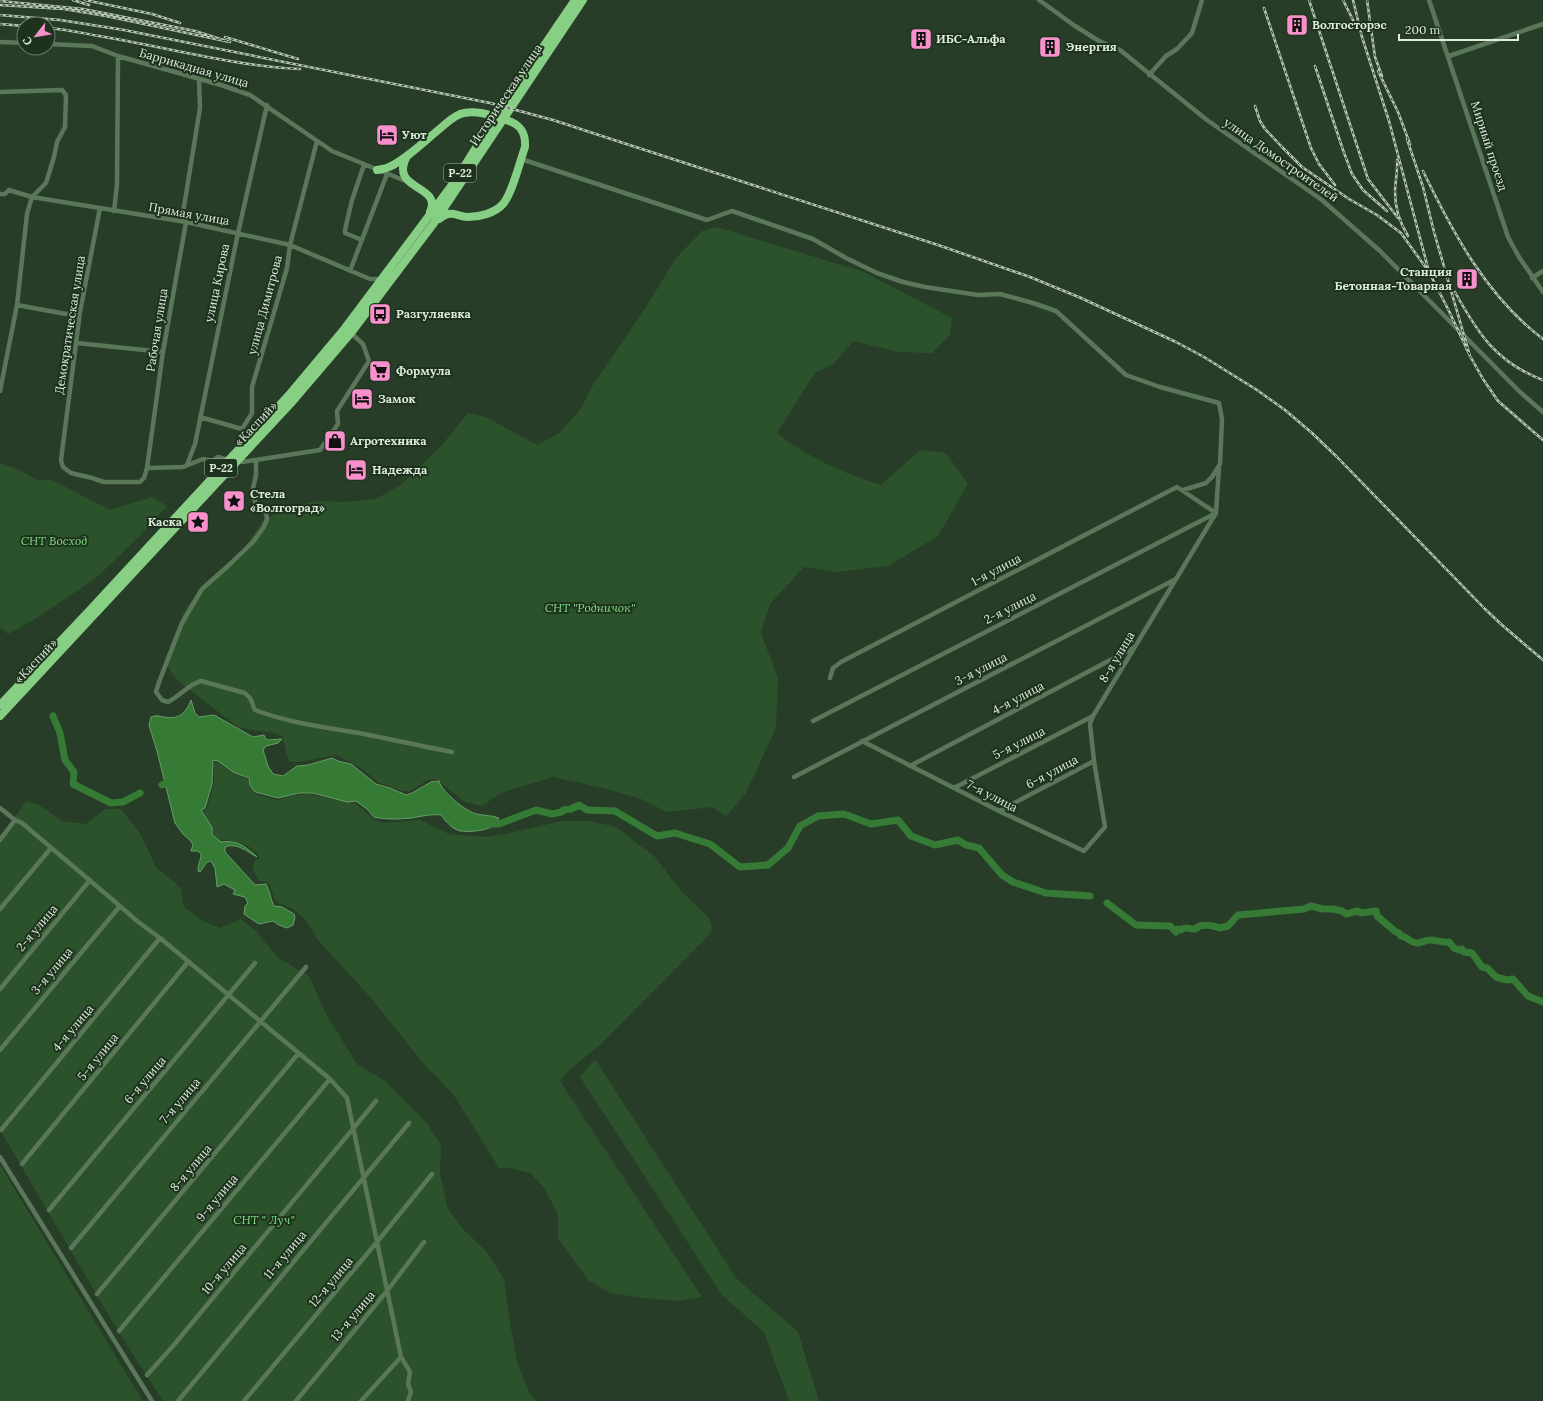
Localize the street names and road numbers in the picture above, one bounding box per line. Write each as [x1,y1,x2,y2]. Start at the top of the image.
street label: Историческая улица [466,41,545,148]
street label: Баррикадная улица [138,45,251,90]
street label: Мирный проезд [1468,99,1511,193]
street label: улица Домостроителей [1221,114,1341,205]
road number: Р-22 [444,164,476,182]
street label: Прямая улица [147,199,231,228]
street label: улица Кирова [201,242,232,324]
street label: улица Димитрова [244,253,285,356]
street label: Демократическая улица [51,254,88,395]
street label: Рабочая улица [143,287,170,373]
street label: «Каспий» [231,398,280,449]
road number: Р-22 [205,459,237,477]
street label: 1-я улица [968,550,1023,589]
street label: 2-я улица [981,588,1038,627]
street label: 8-я улица [1096,629,1138,685]
street label: «Каспий» [11,635,60,686]
street label: 3-я улица [952,649,1009,688]
street label: 4-я улица [989,678,1046,717]
street label: 5-я улица [990,723,1047,762]
street label: 6-я улица [1023,752,1080,792]
street label: 7-я улица [964,776,1020,815]
street label: 2-я улица [13,901,60,954]
street label: 3-я улица [28,944,76,997]
street label: 4-я улица [49,1001,97,1054]
street label: 5-я улица [74,1030,121,1083]
street label: 6-я улица [121,1053,169,1106]
street label: 7-я улица [156,1075,203,1127]
street label: 8-я улица [167,1141,215,1194]
street label: 9-я улица [193,1171,241,1224]
street label: 11-я улица [260,1227,309,1282]
street label: 10-я улица [198,1240,249,1297]
street label: 12-я улица [305,1254,356,1310]
street label: 13-я улица [327,1287,378,1344]

